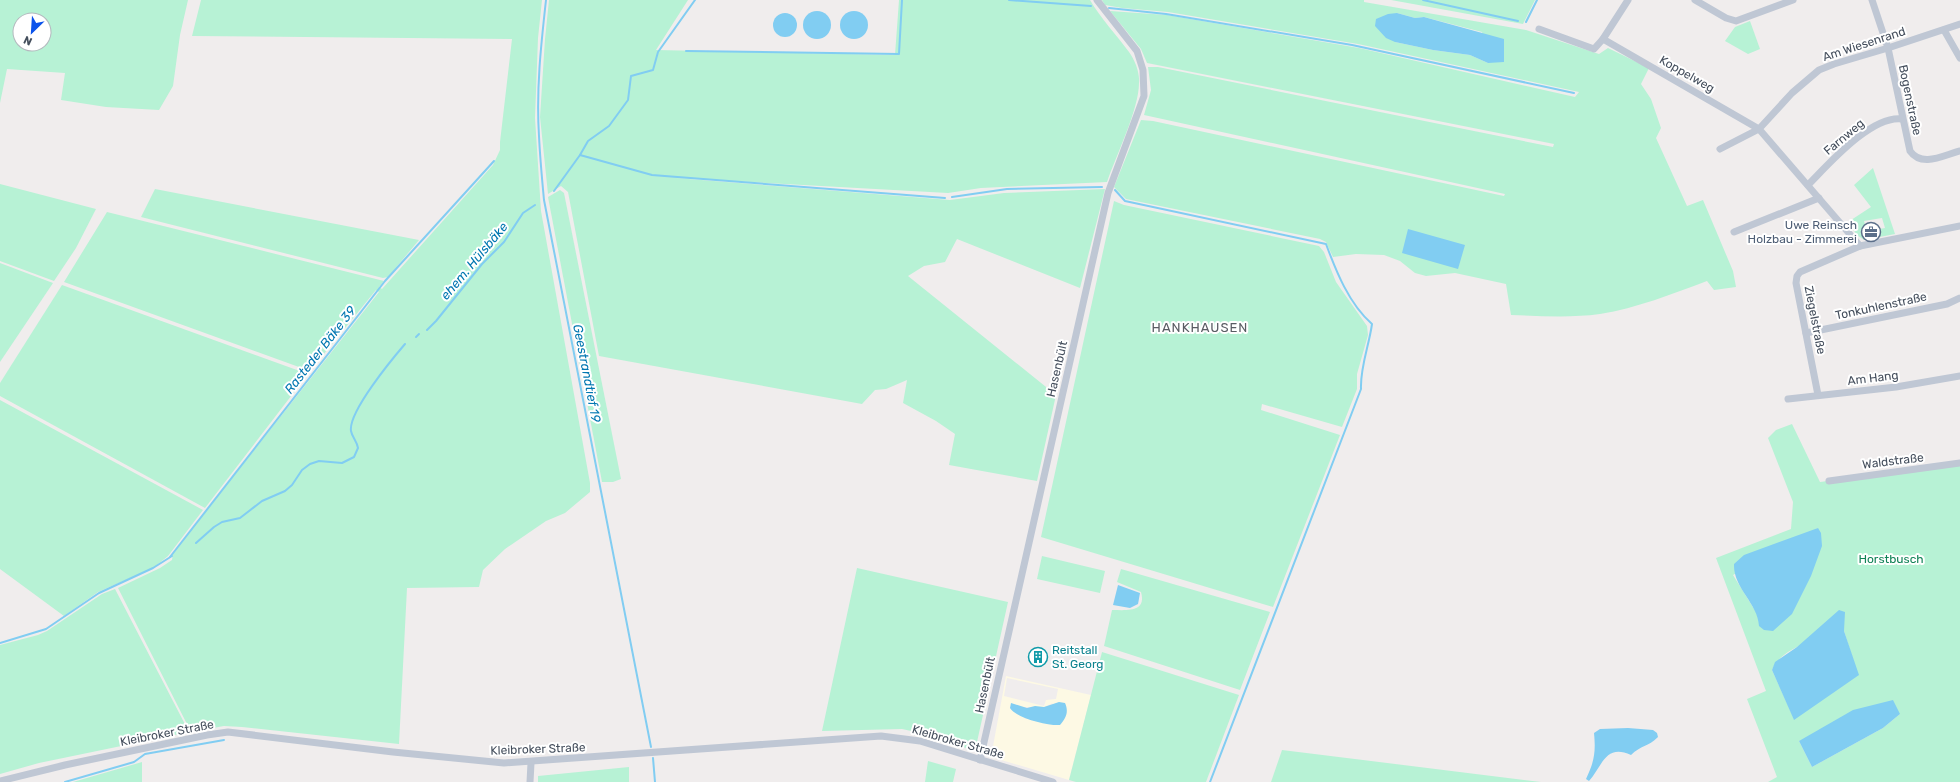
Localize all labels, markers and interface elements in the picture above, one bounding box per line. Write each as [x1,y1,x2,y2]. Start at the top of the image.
north arrow [12,12,52,52]
street label: Am Wiesenrand [1821,24,1907,64]
text: N [22,33,34,48]
street label: Koppelweg [1657,53,1717,95]
street label: Bogenstraße [1896,63,1924,137]
street label: Farnweg [1821,116,1867,158]
place label: Uwe Reinsch Holzbau - Zimmerei [1748,218,1857,246]
water label: ehem. Hülsbäke [437,219,511,303]
office icon: Uwe Reinsch Holzbau - Zimmerei [1860,221,1882,243]
street label: Ziegelstraße [1802,285,1829,356]
street label: Tonkuhlenstraße [1834,289,1928,323]
water label: Rasteder Bäke 39 [281,303,359,397]
district label: HANKHAUSEN [1152,320,1248,335]
water label: Geestrandtief 19 [570,323,604,424]
street label: Hasenbült [1044,339,1070,398]
street label: Am Hang [1847,368,1899,388]
street label: Waldstraße [1862,450,1925,472]
park label: Horstbusch [1858,552,1924,566]
place label: Reitstall St. Georg [1052,643,1104,671]
building icon: Reitstall St. Georg [1027,646,1049,668]
street label: Hasenbült [972,655,998,714]
street label: Kleibroker Straße [119,717,215,749]
street label: Kleibroker Straße [910,722,1006,762]
street label: Kleibroker Straße [490,740,586,758]

